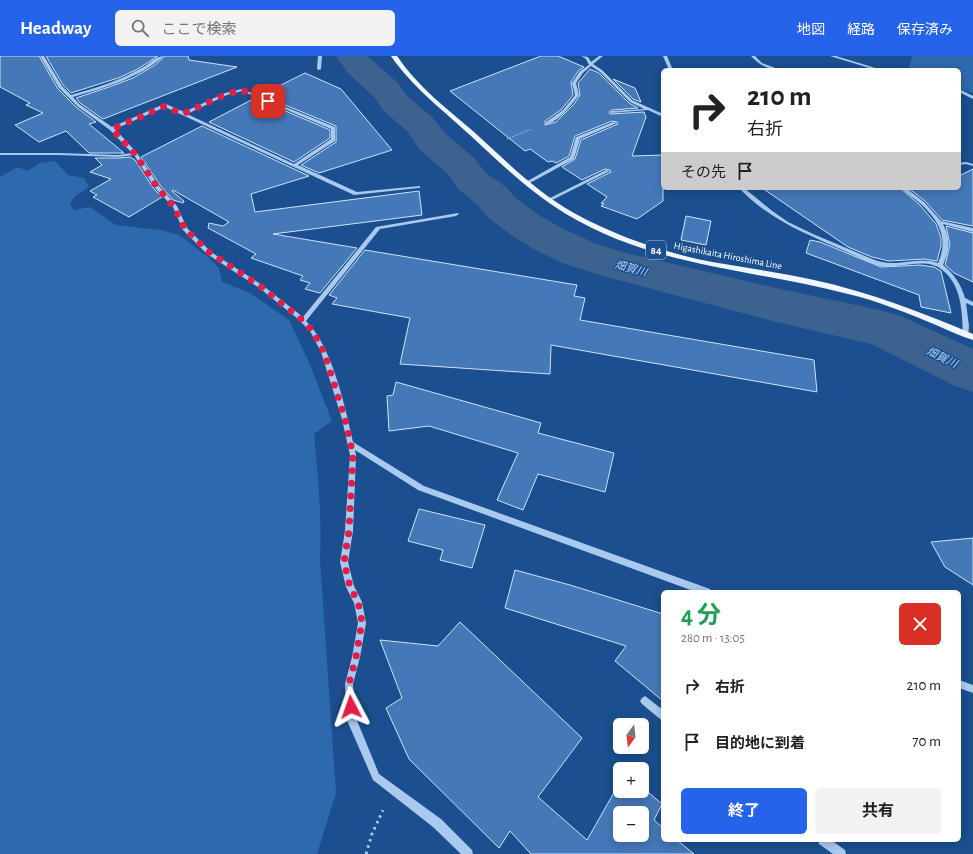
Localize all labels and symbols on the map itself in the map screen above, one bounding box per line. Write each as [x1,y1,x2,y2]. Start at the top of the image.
pin [251,84,285,118]
road number: 84 [646,241,666,259]
street label: Higashikaita Hiroshima Line [673,241,783,271]
water label: 畑賀川 [614,258,649,278]
water label: 畑賀川 [925,344,960,370]
position arrow [330,686,372,728]
north arrow [613,718,649,754]

